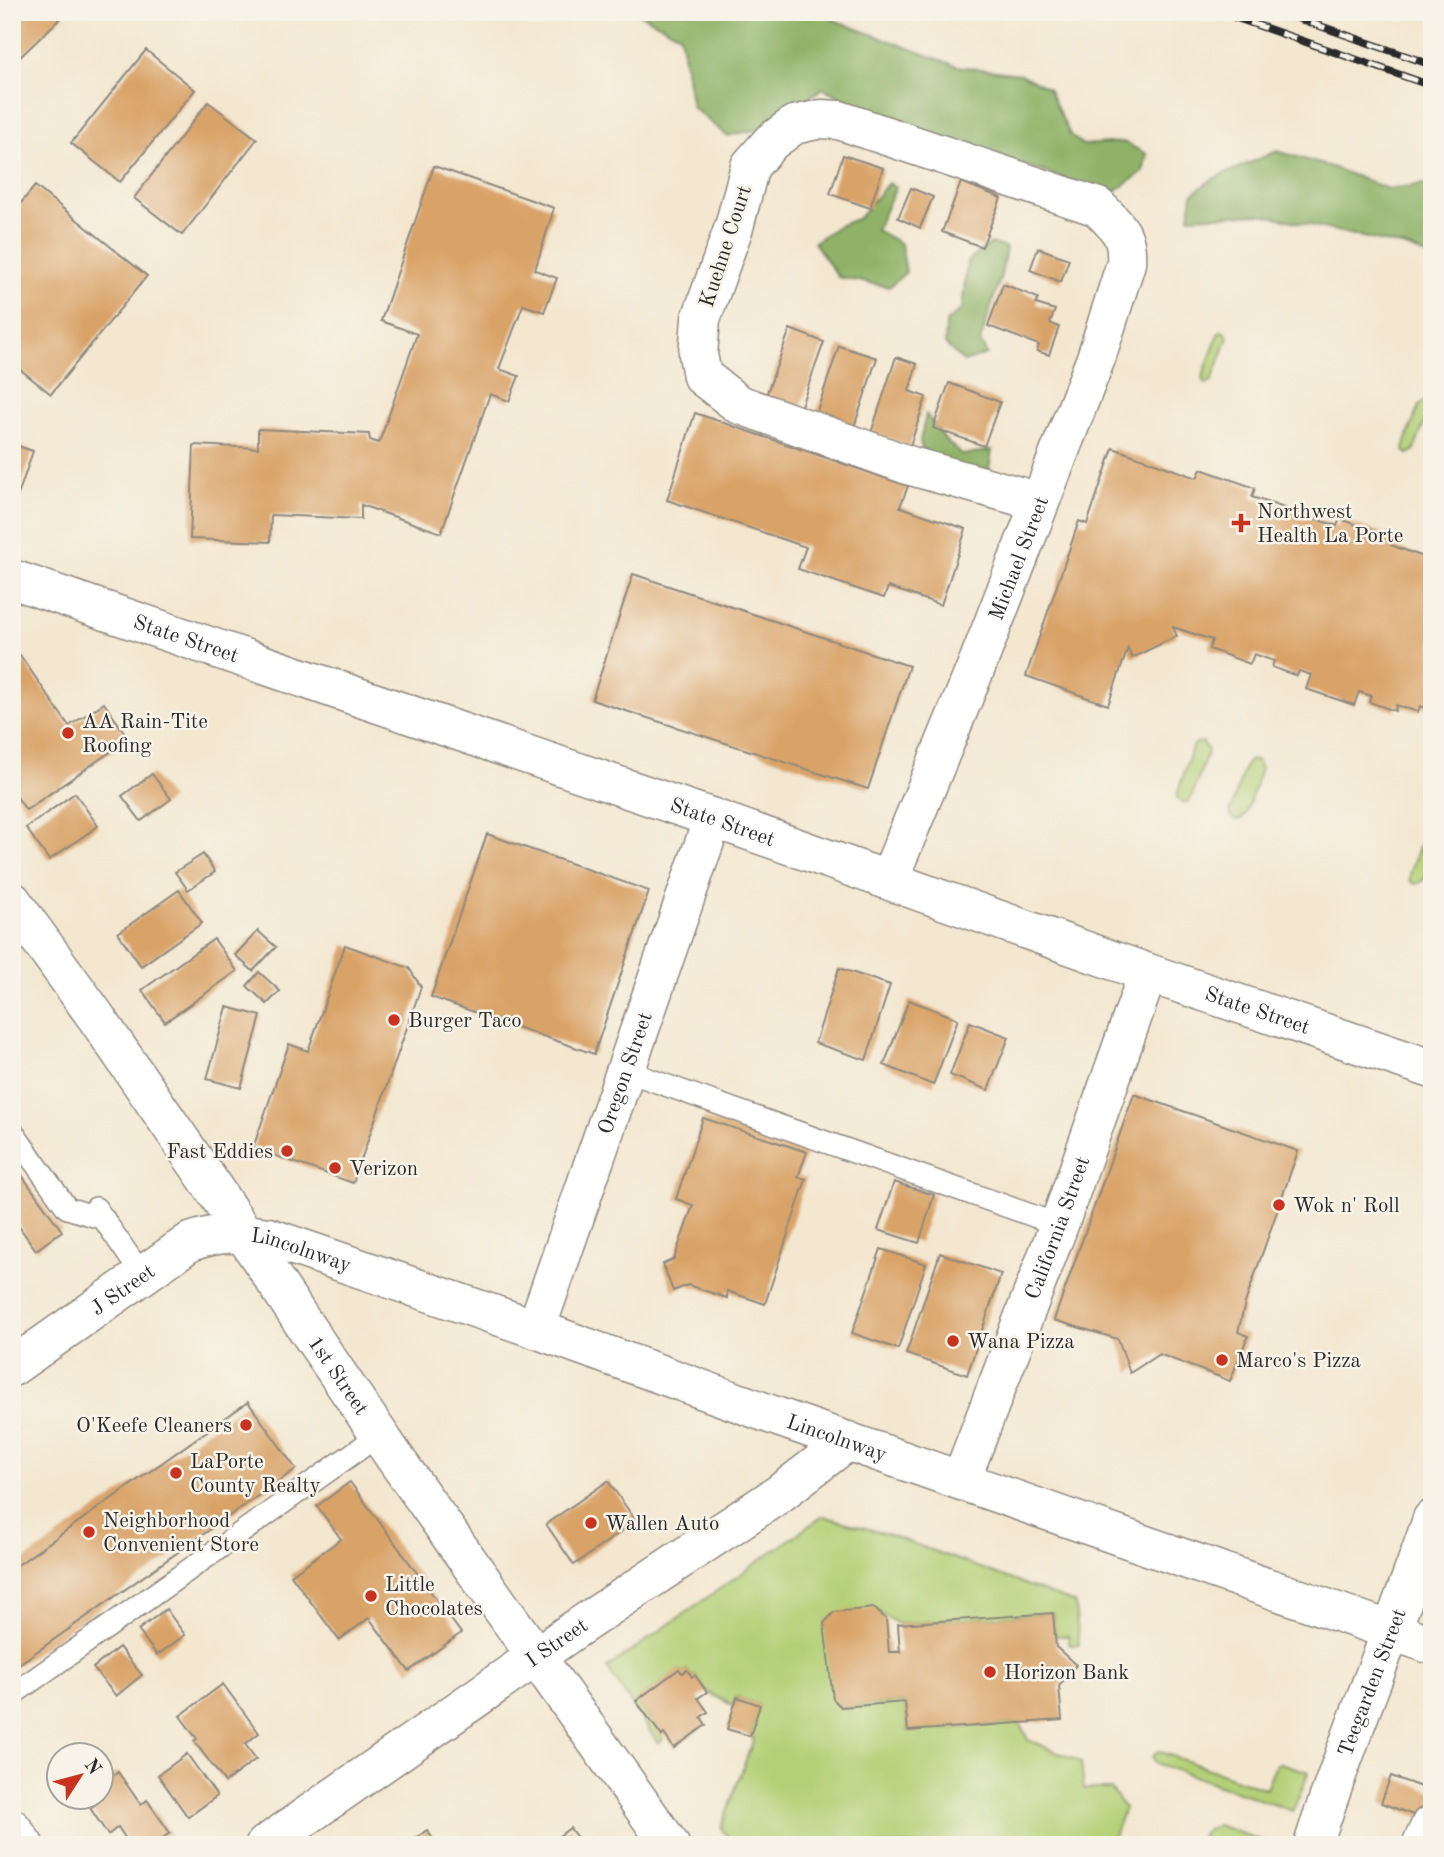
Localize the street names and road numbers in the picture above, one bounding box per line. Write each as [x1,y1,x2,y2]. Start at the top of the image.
street label: Kuehne Court [697,183,756,310]
street label: Michael Street [986,494,1053,624]
street label: State Street [131,612,241,667]
street label: State Street [667,795,777,851]
street label: State Street [1202,984,1312,1039]
street label: Oregon Street [595,1010,657,1137]
street label: California Street [1022,1154,1094,1303]
street label: Lincolnway [250,1226,354,1277]
street label: J Street [87,1261,159,1320]
street label: 1st Street [303,1333,372,1419]
street label: Lincolnway [784,1412,889,1466]
street label: Teegarden Street [1335,1606,1411,1760]
street label: I Street [523,1615,592,1672]

